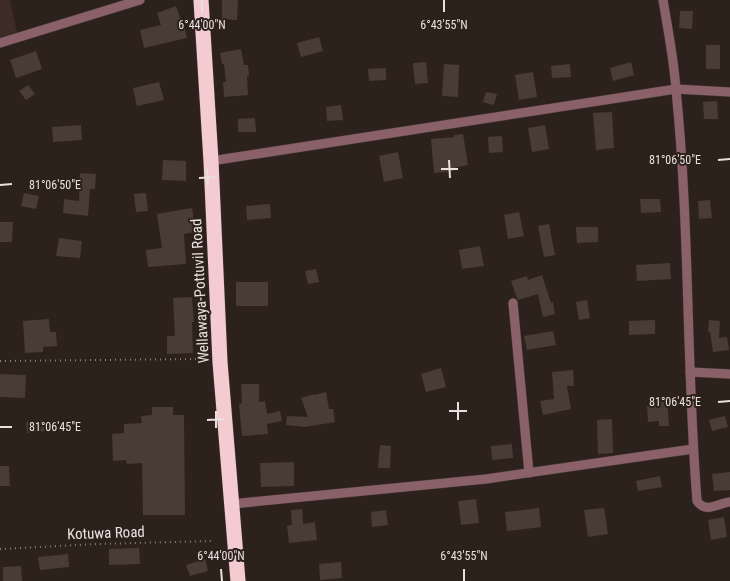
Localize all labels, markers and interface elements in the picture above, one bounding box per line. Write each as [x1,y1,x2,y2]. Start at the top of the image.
text: 6°44'00"N [178,18,226,32]
text: 6°43'55"N [420,18,468,32]
text: 81°06'50"E [649,153,701,167]
text: 81°06'50"E [29,178,81,192]
street label: Wellawaya-Pottuvil Road [187,218,213,364]
text: 81°06'45"E [649,395,701,409]
text: 81°06'45"E [29,420,81,434]
street label: Kotuwa Road [67,523,145,543]
text: 6°44'00"N [197,549,245,563]
text: 6°43'55"N [440,549,488,563]

